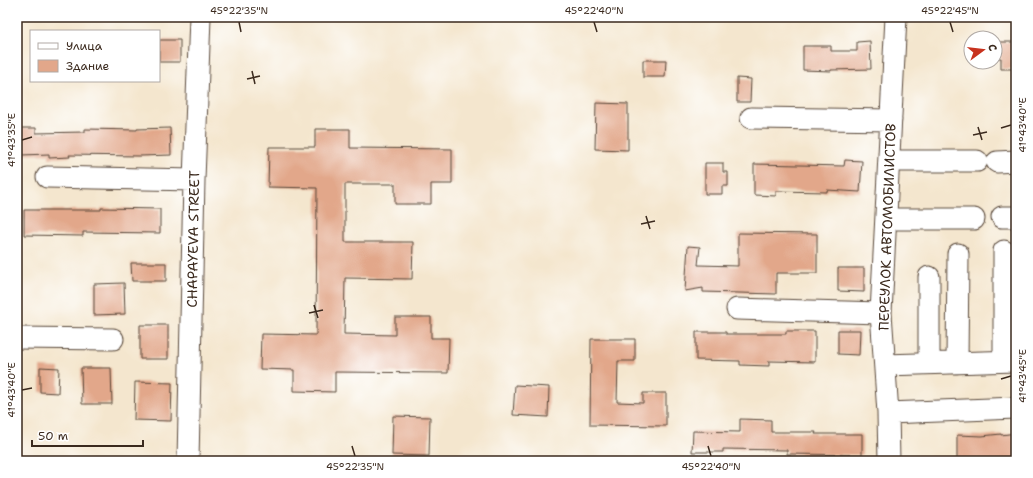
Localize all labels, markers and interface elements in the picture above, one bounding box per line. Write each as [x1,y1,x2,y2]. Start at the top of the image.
text: 45°22'35"N [210,4,268,17]
text: 45°22'40"N [564,4,624,17]
text: 45°22'45"N [921,4,979,17]
legend [30,30,160,82]
north arrow [963,30,1003,70]
text: Улица [66,38,103,54]
text: С [984,42,1000,53]
text: Здание [66,58,110,74]
text: 41°43'40"E [1016,97,1029,153]
text: 41°43'35"E [5,113,18,167]
street label: ПЕРЕУЛОК АВТОМОБИЛИСТОВ [874,123,900,331]
street label: CHAPAYEVA STREET [183,170,203,308]
text: 41°43'45"E [1016,349,1029,403]
text: 41°43'40"E [5,362,18,418]
scale bar [32,422,143,448]
text: 50 m [38,428,68,444]
text: 45°22'35"N [326,460,384,473]
text: 45°22'40"N [681,460,741,473]

